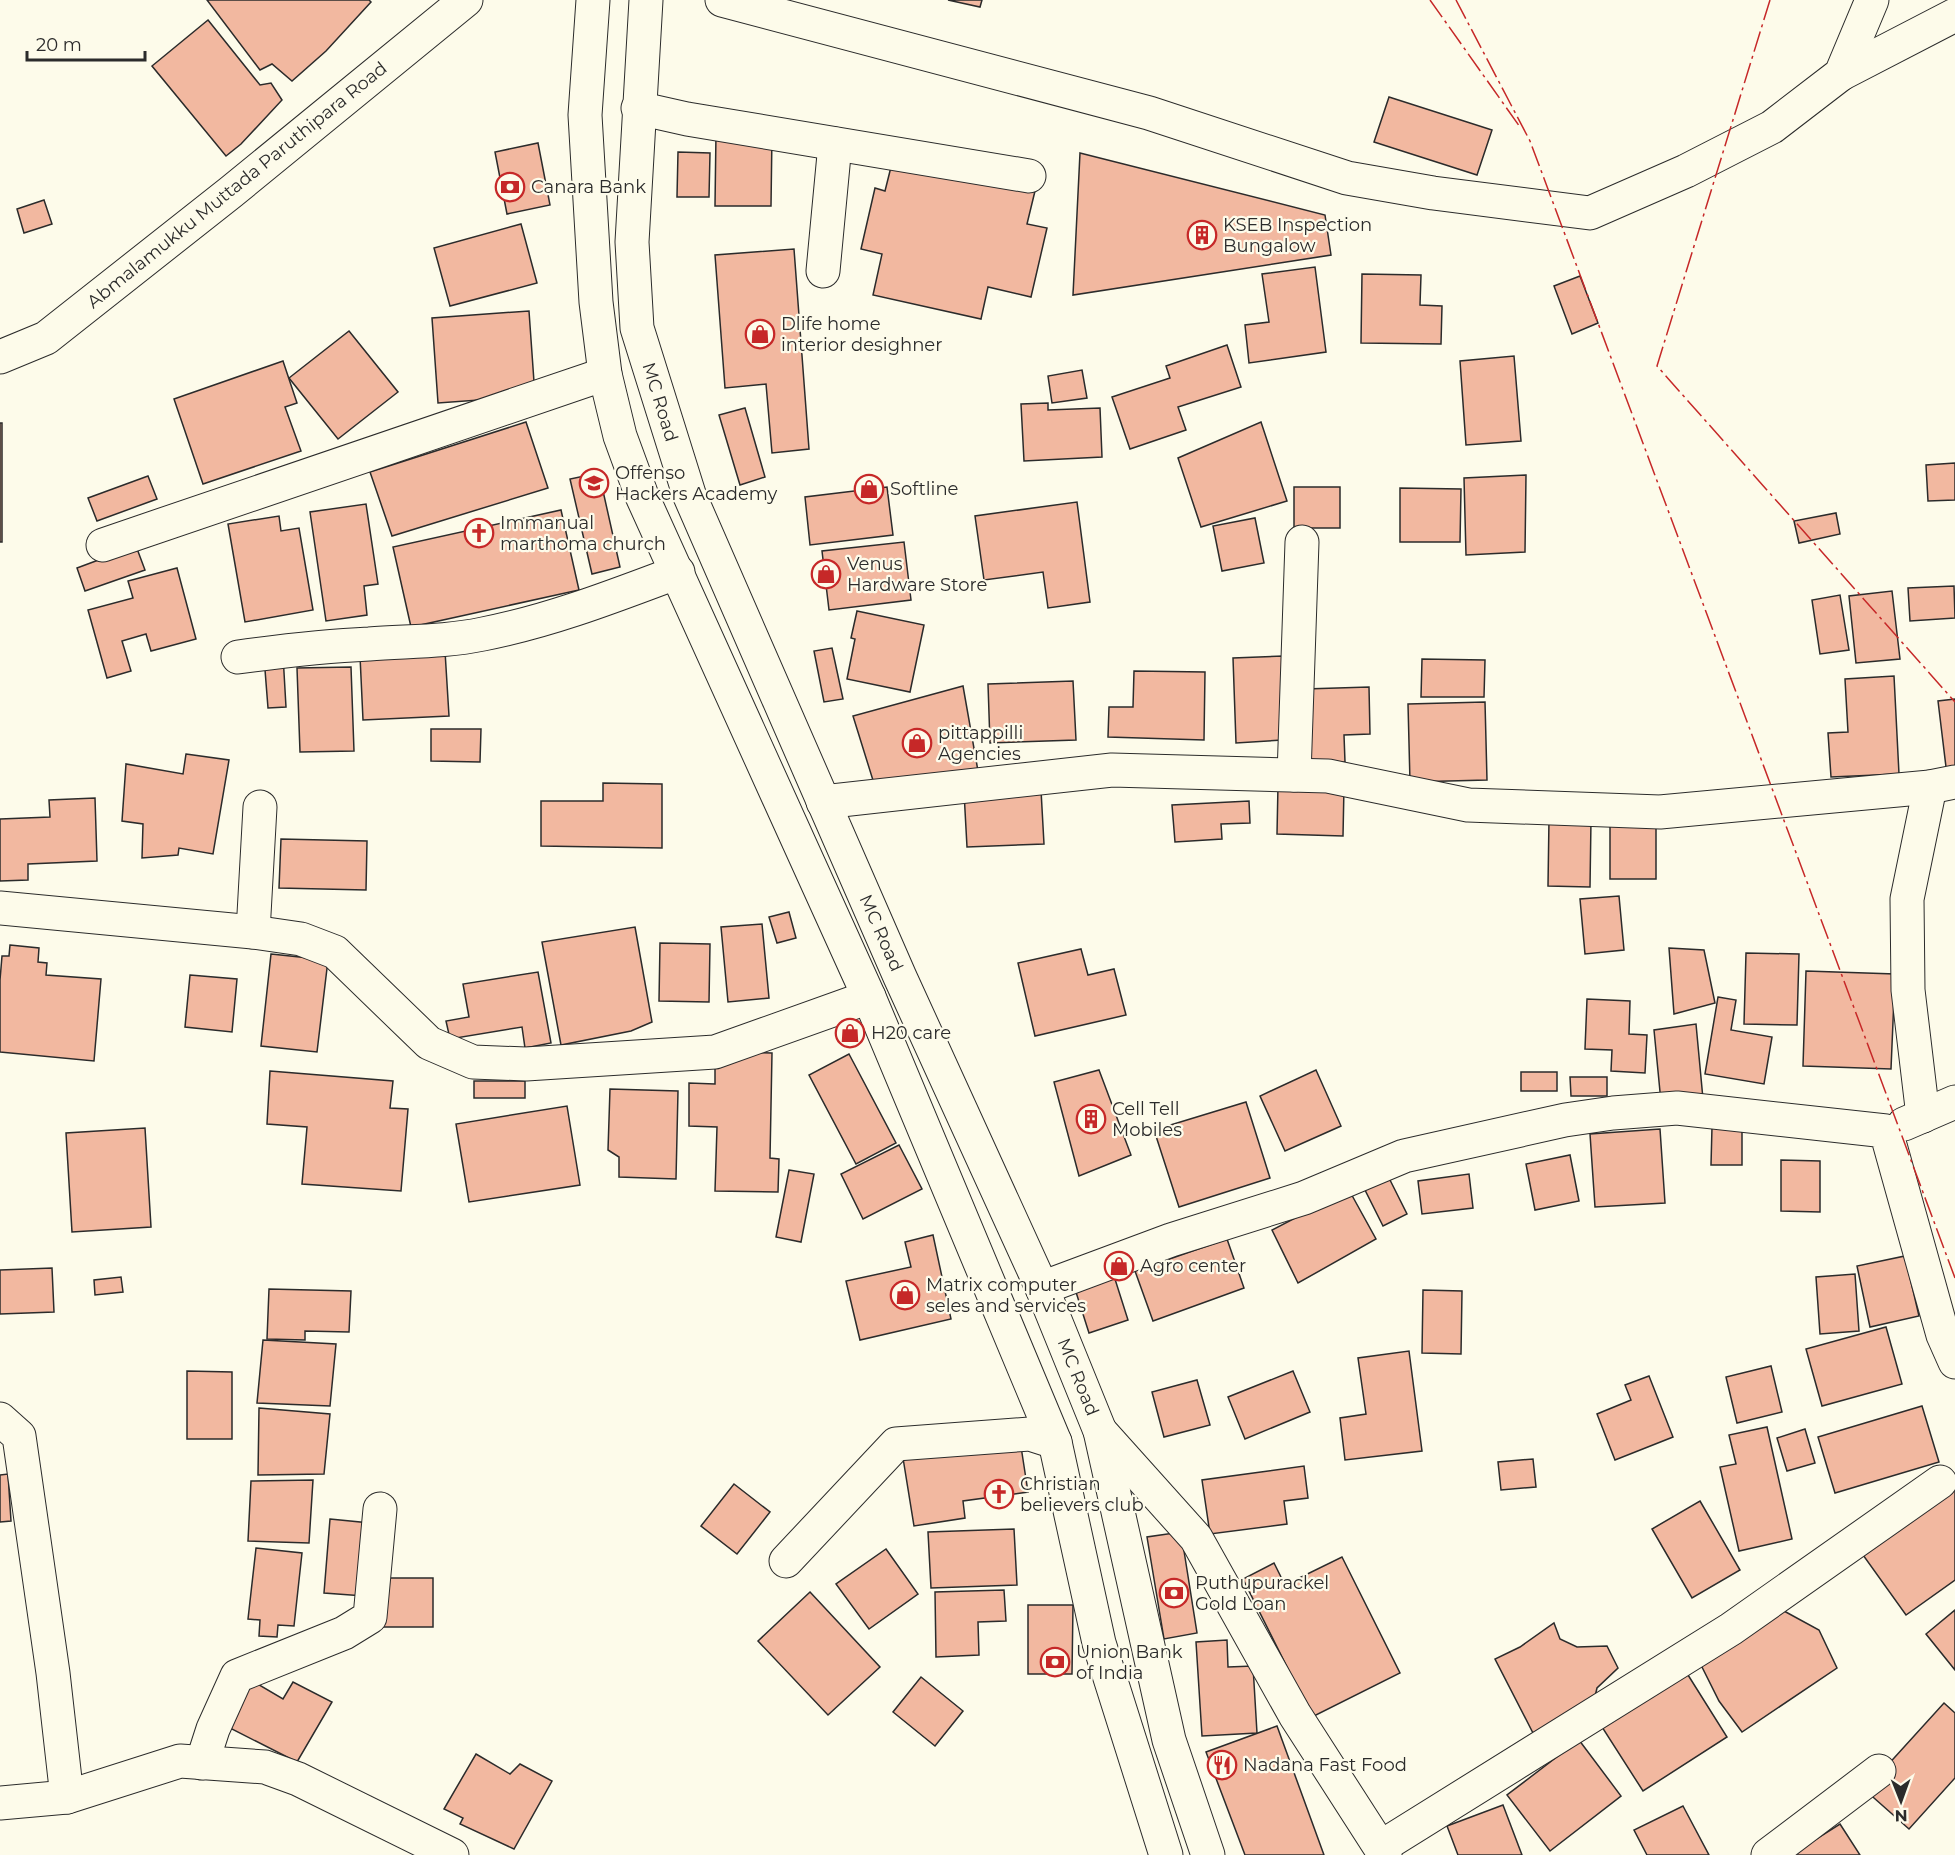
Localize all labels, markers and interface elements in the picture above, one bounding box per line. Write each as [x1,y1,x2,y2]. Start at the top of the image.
scale bar [27,24,146,62]
text: 20 m [36,34,82,56]
street label: Abmalamukku Muttada Paruthipara Road [83,57,391,313]
bank icon: Canara Bank [494,171,526,203]
place label: Canara Bank [531,176,646,198]
place label: KSEB Inspection Bungalow [1223,214,1372,257]
building icon: KSEB Inspection Bungalow [1186,219,1218,251]
place label: Dlife home interior desighner [781,313,942,356]
shop icon: Dlife home interior desighner [744,318,776,350]
street label: MC Road [638,360,682,444]
place label: Offenso Hackers Academy [615,462,778,505]
school or university icon: Offenso Hackers Academy [578,467,610,499]
shop icon: Softline [853,473,885,505]
place label: Softline [890,478,959,500]
place label: Immanual marthoma church [500,512,666,555]
church icon: Immanual marthoma church [463,517,495,549]
place label: Venus Hardware Store [847,553,987,596]
shop icon: Venus Hardware Store [810,558,842,590]
place label: pittappilli Agencies [938,722,1023,765]
shop icon: pittappilli Agencies [901,727,933,759]
street label: MC Road [854,891,908,975]
shop icon: H20 care [834,1017,866,1049]
place label: H20 care [871,1022,951,1044]
place label: Cell Tell Mobiles [1112,1098,1182,1141]
building icon: Cell Tell Mobiles [1075,1103,1107,1135]
shop icon: Agro center [1103,1250,1135,1282]
place label: Agro center [1140,1255,1246,1277]
place label: Matrix computer seles and services [926,1274,1086,1317]
shop icon: Matrix computer seles and services [889,1279,921,1311]
street label: MC Road [1052,1335,1104,1419]
place label: Christian believers club [1020,1473,1144,1516]
church icon: Christian believers club [983,1478,1015,1510]
place label: Puthupurackel Gold Loan [1195,1572,1329,1615]
bank icon: Puthupurackel Gold Loan [1158,1577,1190,1609]
place label: Union Bank of India [1076,1641,1183,1684]
bank icon: Union Bank of India [1039,1646,1071,1678]
restaurant icon: Nadana Fast Food [1206,1749,1238,1781]
place label: Nadana Fast Food [1243,1754,1407,1776]
north arrow [1871,1771,1931,1831]
text: N [1895,1806,1908,1825]

